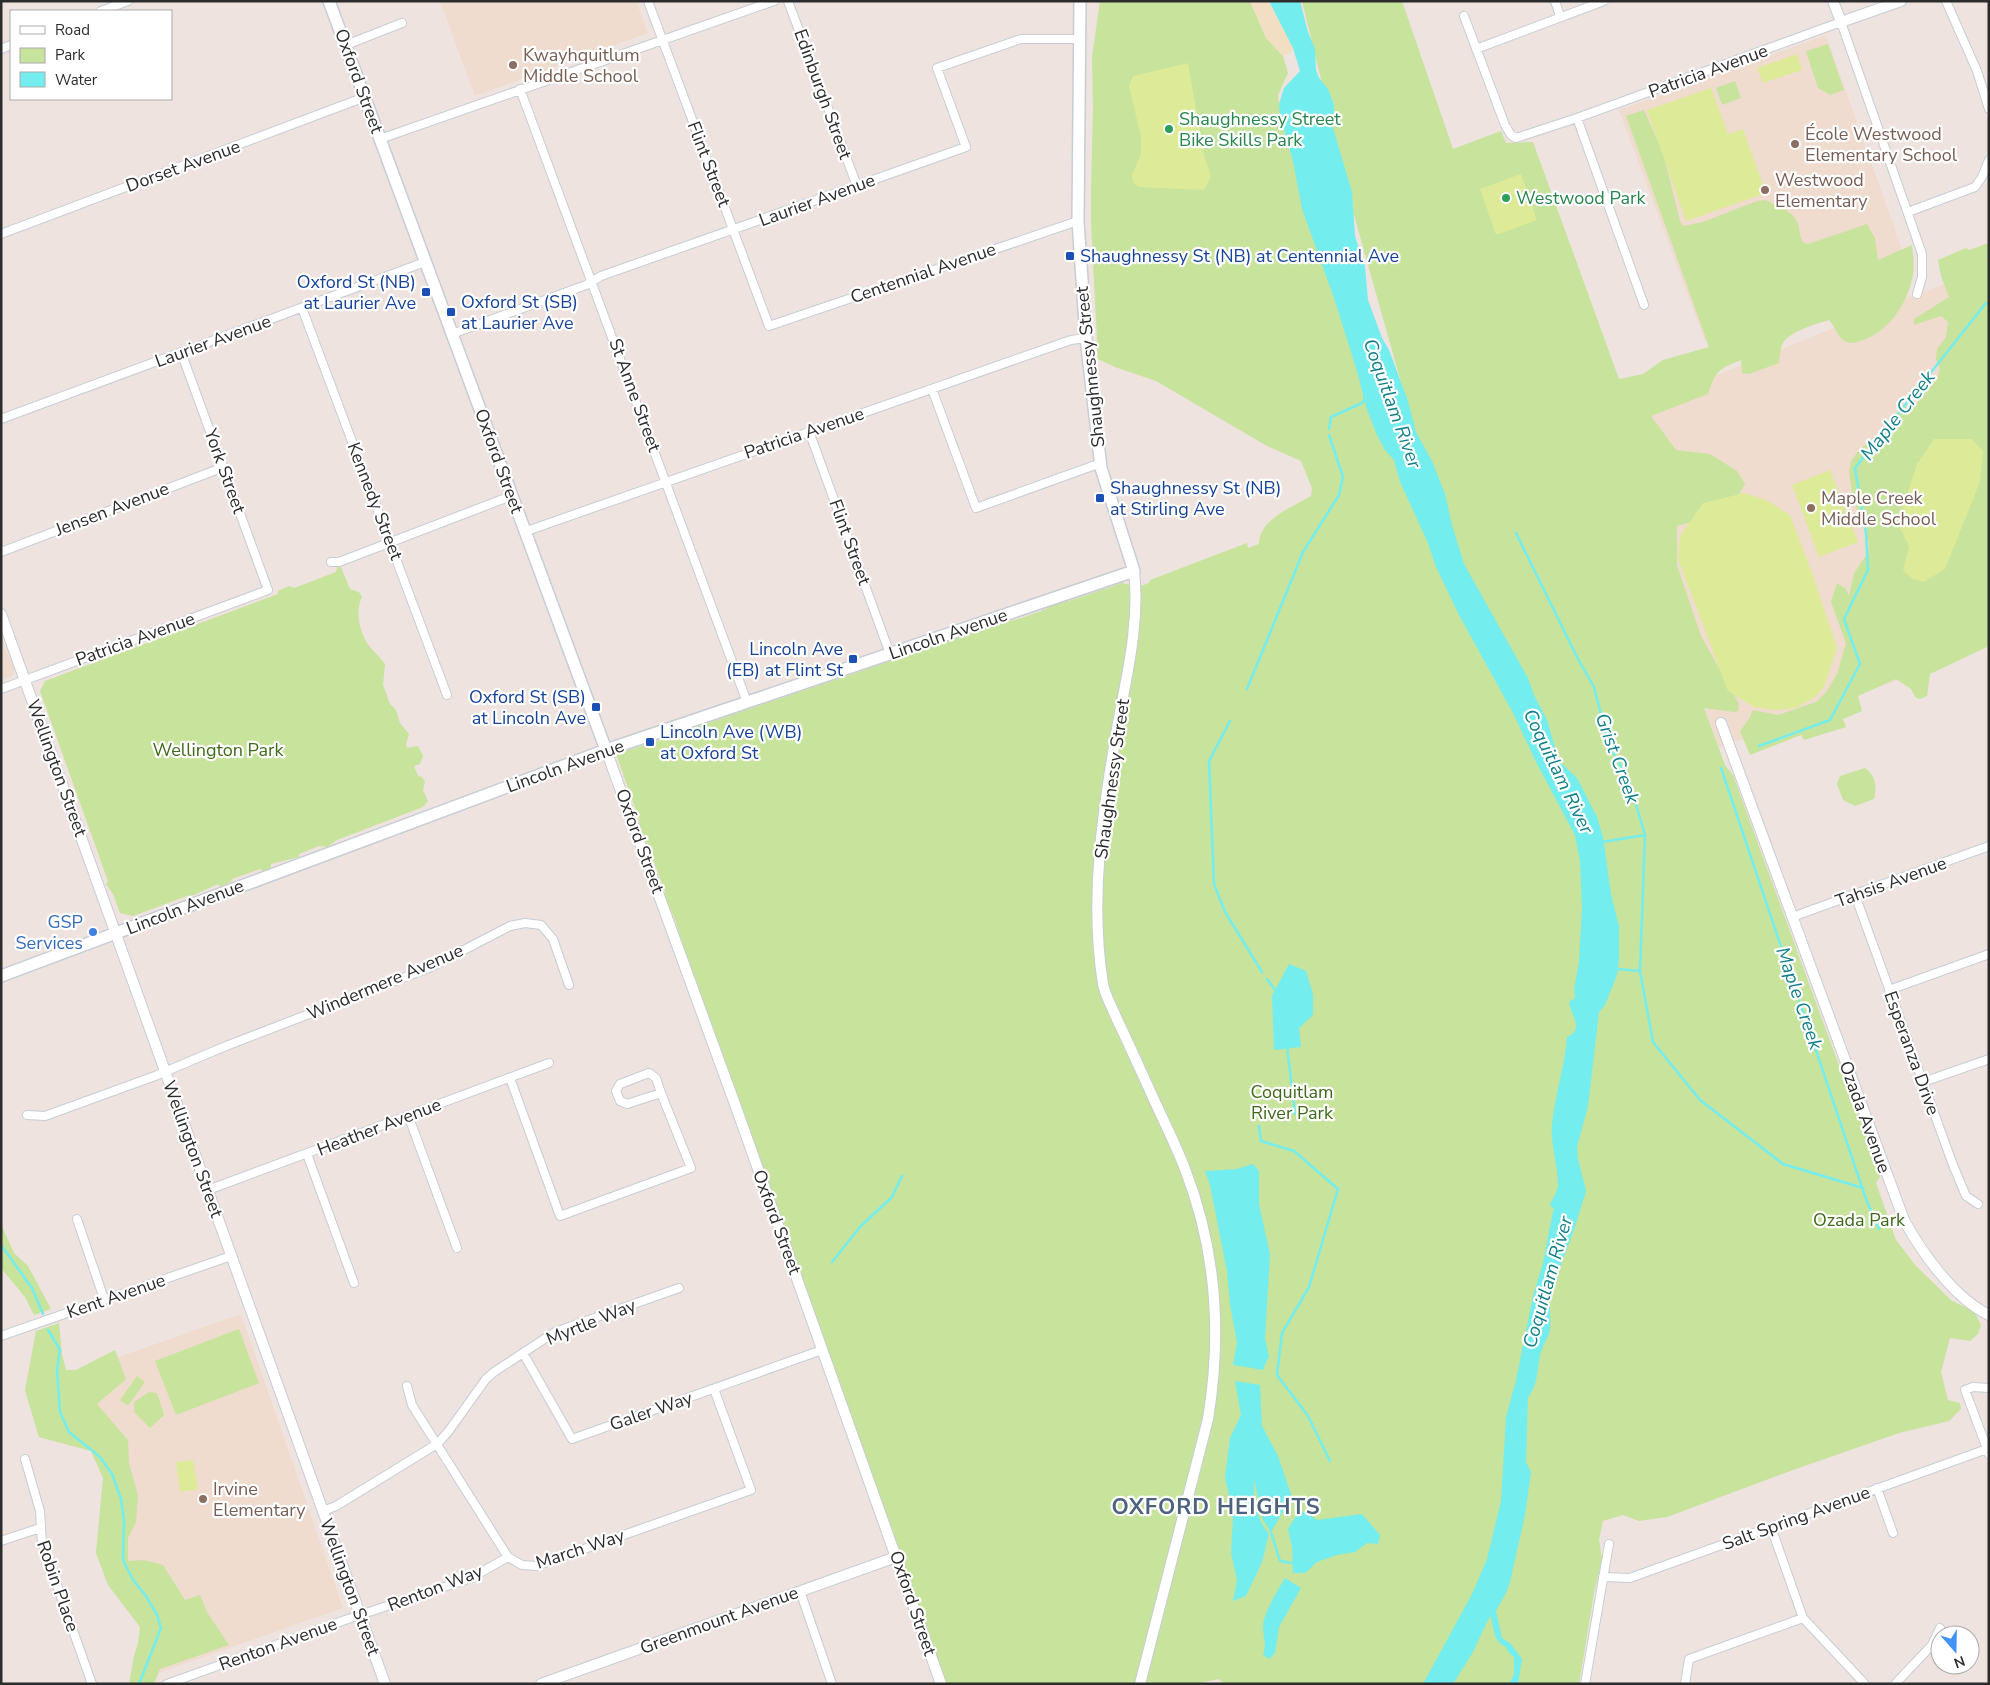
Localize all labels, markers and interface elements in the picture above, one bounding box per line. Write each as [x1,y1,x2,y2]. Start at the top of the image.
legend [10,10,172,100]
text: Road [55,20,90,40]
street label: Oxford Street [329,25,389,137]
street label: Edinburgh Street [788,26,858,163]
street label: Patricia Avenue [1645,38,1771,104]
place label: Kwayhquitlum Middle School [523,43,640,88]
text: Park [55,45,85,65]
marker: Kwayhquitlum Middle School [507,59,519,71]
text: Water [55,70,98,90]
place label: Shaughnessy Street Bike Skills Park [1179,107,1341,152]
street label: Flint Street [682,118,737,211]
place label: École Westwood Elementary School [1805,122,1958,167]
marker: Shaughnessy Street Bike Skills Park [1163,123,1175,135]
street label: Dorset Avenue [122,134,244,198]
marker: École Westwood Elementary School [1789,138,1801,150]
street label: Laurier Avenue [756,168,878,232]
place label: Westwood Elementary [1775,168,1868,213]
marker: Westwood Elementary [1759,184,1771,196]
place label: Westwood Park [1516,186,1646,210]
marker: Westwood Park [1500,192,1512,204]
street label: Centennial Avenue [847,237,999,309]
place label: Shaughnessy St (NB) at Centennial Ave [1080,244,1399,268]
marker: Shaughnessy St (NB) at Centennial Ave [1064,250,1076,262]
place label: Oxford St (NB) at Laurier Ave [297,270,416,315]
street label: Shaughnessy Street [1070,285,1110,449]
marker: Oxford St (NB) at Laurier Ave [420,286,432,298]
place label: Oxford St (SB) at Laurier Ave [461,290,578,335]
marker: Oxford St (SB) at Laurier Ave [445,306,457,318]
street label: Laurier Avenue [152,309,274,373]
street label: St Anne Street [603,335,667,456]
water label: Coquitlam River [1357,335,1428,473]
water label: Maple Creek [1855,365,1941,466]
street label: Patricia Avenue [741,401,867,465]
street label: Oxford Street [469,405,529,517]
street label: York Street [198,424,252,517]
street label: Kennedy Street [342,439,409,564]
street label: Jensen Avenue [51,476,172,542]
place label: Shaughnessy St (NB) at Stirling Ave [1110,476,1281,521]
place label: Maple Creek Middle School [1821,486,1937,531]
marker: Shaughnessy St (NB) at Stirling Ave [1094,492,1106,504]
street label: Flint Street [823,496,877,589]
marker: Maple Creek Middle School [1805,502,1817,514]
street label: Lincoln Avenue [886,603,1010,665]
street label: Patricia Avenue [72,606,198,672]
place label: Lincoln Ave (EB) at Flint St [726,637,844,682]
marker: Lincoln Ave (EB) at Flint St [847,653,859,665]
place label: Oxford St (SB) at Lincoln Ave [469,685,586,730]
street label: Wellington Street [21,696,93,840]
street label: Shaughnessy Street [1089,697,1135,861]
marker: Oxford St (SB) at Lincoln Ave [590,701,602,713]
water label: Coquitlam River [1517,705,1600,839]
water label: Grist Creek [1589,709,1646,808]
place label: Lincoln Ave (WB) at Oxford St [660,720,802,765]
street label: Lincoln Avenue [503,734,627,798]
marker: Lincoln Ave (WB) at Oxford St [644,736,656,748]
park label: Wellington Park [153,738,284,762]
street label: Oxford Street [610,785,670,897]
street label: Tahsis Avenue [1832,851,1950,913]
street label: Lincoln Avenue [123,874,247,940]
place label: GSP Services [16,910,83,955]
marker: GSP Services [87,926,99,938]
street label: Windermere Avenue [303,938,467,1026]
water label: Maple Creek [1769,943,1829,1054]
street label: Esperanza Drive [1878,988,1946,1118]
street label: Ozada Avenue [1834,1058,1896,1176]
street label: Wellington Street [157,1077,229,1221]
park label: Coquitlam River Park [1251,1080,1334,1125]
street label: Heather Avenue [313,1092,445,1162]
street label: Oxford Street [747,1166,807,1278]
park label: Ozada Park [1813,1208,1906,1232]
water label: Coquitlam River [1517,1212,1580,1351]
street label: Kent Avenue [63,1268,169,1324]
street label: Myrtle Way [543,1293,640,1351]
street label: Galer Way [606,1385,696,1436]
place label: Irvine Elementary [213,1477,306,1522]
street label: Salt Spring Avenue [1719,1480,1873,1556]
district label: OXFORD HEIGHTS [1111,1492,1321,1522]
marker: Irvine Elementary [197,1493,209,1505]
street label: Wellington Street [314,1515,386,1659]
street label: March Way [533,1523,628,1575]
street label: Robin Place [31,1537,85,1635]
street label: Oxford Street [884,1547,942,1659]
street label: Renton Way [384,1559,487,1617]
street label: Greenmount Avenue [637,1580,801,1660]
street label: Renton Avenue [216,1612,340,1676]
north arrow [1930,1625,1980,1675]
text: N [1951,1651,1967,1672]

